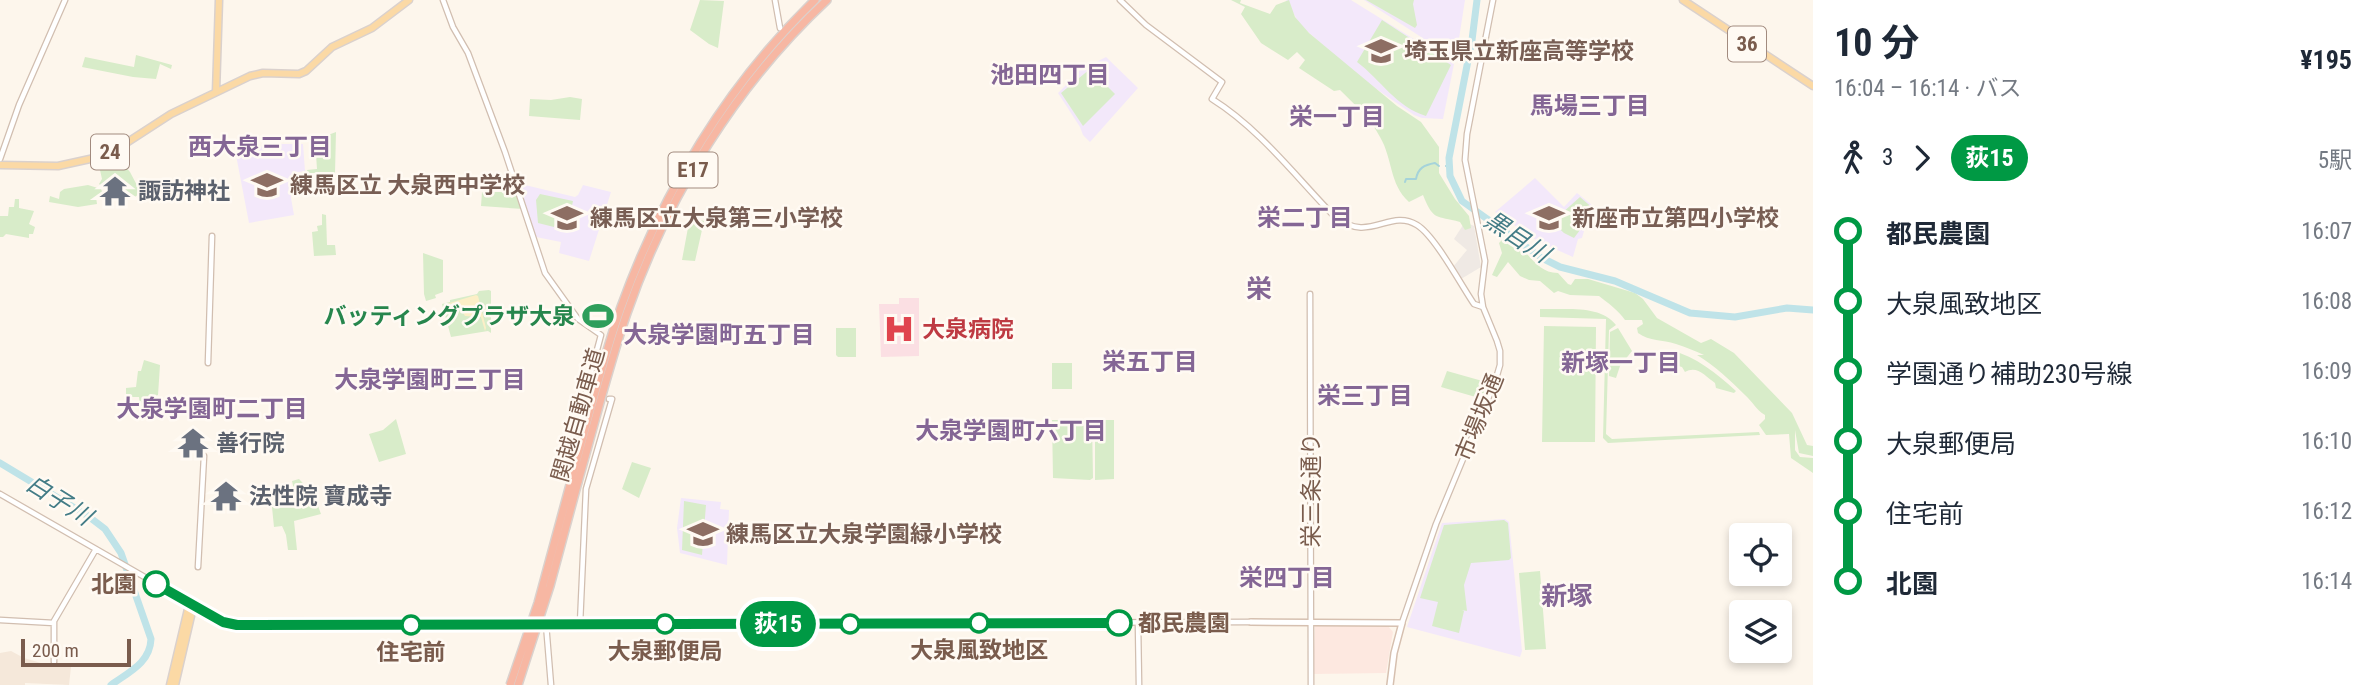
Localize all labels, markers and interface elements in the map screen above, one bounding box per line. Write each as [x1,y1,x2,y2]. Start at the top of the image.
text: 10 分 [1834,21,1919,65]
road number: 36 [1728,26,1766,61]
school or university icon: 埼玉県立新座高等学校 [1364,34,1398,68]
place label: 埼玉県立新座高等学校 [1404,38,1634,65]
text: ¥195 [2300,45,2352,75]
district label: 池田四丁目 [990,61,1110,89]
text: 16:04 – 16:14 · バス [1834,75,2021,102]
district label: 馬場三丁目 [1530,92,1650,120]
district label: 栄一丁目 [1289,103,1385,131]
district label: 西大泉三丁目 [188,133,332,161]
road number: 24 [91,134,129,170]
icon: walk [1834,139,1872,177]
icon: forward [1903,139,1941,177]
text: 3 [1882,144,1893,171]
text: 荻15 [1965,144,2014,172]
text: 5駅 [2318,147,2352,174]
road number: E17 [668,152,718,188]
school or university icon: 練馬区立 大泉西中学校 [250,168,284,202]
place label: 練馬区立 大泉西中学校 [290,172,525,199]
temple icon: 諏訪神社 [98,174,132,208]
place label: 諏訪神社 [138,178,230,205]
school or university icon: 練馬区立大泉第三小学校 [550,201,584,235]
school or university icon: 新座市立第四小学校 [1532,201,1566,235]
district label: 栄二丁目 [1257,204,1353,232]
place label: 練馬区立大泉第三小学校 [590,205,843,232]
place label: 新座市立第四小学校 [1572,205,1779,232]
water label: 黒目川 [1479,206,1557,270]
text: 16:07 [2301,218,2352,245]
text: 都民農園 [1886,219,1990,249]
district label: 栄 [1246,274,1272,304]
text: 16:08 [2301,288,2352,315]
text: 大泉風致地区 [1886,289,2042,319]
sports icon: バッティングプラザ大泉 [581,299,615,333]
place label: バッティングプラザ大泉 [323,303,575,330]
hospital icon: 大泉病院 [882,312,916,346]
place label: 大泉病院 [922,316,1014,343]
district label: 大泉学園町五丁目 [623,321,815,349]
street label: 関越自動車道 [546,345,610,485]
district label: 栄五丁目 [1102,348,1198,376]
district label: 新塚一丁目 [1561,349,1681,377]
text: 16:09 [2301,358,2352,385]
text: 学園通り補助230号線 [1886,359,2133,389]
district label: 大泉学園町三丁目 [334,366,526,394]
street label: 市場坂通 [1450,369,1509,465]
district label: 栄三丁目 [1317,382,1413,410]
district label: 大泉学園町二丁目 [116,395,308,423]
district label: 大泉学園町六丁目 [915,417,1107,445]
temple icon: 善行院 [176,426,210,460]
text: 16:10 [2301,428,2352,455]
text: 大泉郵便局 [1886,429,2016,459]
place label: 善行院 [216,430,285,457]
street label: 栄三条通り [1298,433,1325,548]
water label: 白子川 [21,469,99,533]
temple icon: 法性院 寶成寺 [209,479,243,513]
place label: 法性院 寶成寺 [249,483,392,510]
text: 16:12 [2301,498,2352,525]
text: 住宅前 [1886,499,1964,529]
school or university icon: 練馬区立大泉学園緑小学校 [686,517,720,551]
place label: 練馬区立大泉学園緑小学校 [726,521,1002,548]
map controls [1729,523,1792,663]
button: locate [1729,523,1792,586]
district label: 栄四丁目 [1239,564,1335,592]
text: 16:14 [2301,568,2352,595]
text: 北園 [1886,569,1938,599]
place label: 北園 [91,571,137,598]
marker: 北園 [143,571,169,597]
district label: 新塚 [1541,581,1593,611]
button: layers [1729,600,1792,663]
line badge: 荻15 [738,601,818,647]
text: 荻15 [754,610,802,638]
marker: 都民農園 [1106,610,1132,636]
place label: 都民農園 [1138,610,1230,637]
marker: 大泉風致地区 [969,613,989,633]
marker: 大泉郵便局 [655,614,675,634]
unlabelled marker [840,614,860,634]
marker: 住宅前 [401,615,421,635]
scale bar [21,636,131,668]
place label: 大泉風致地区 [910,637,1048,664]
place label: 大泉郵便局 [608,638,723,665]
text: 200 m [32,639,79,662]
place label: 住宅前 [377,639,446,666]

